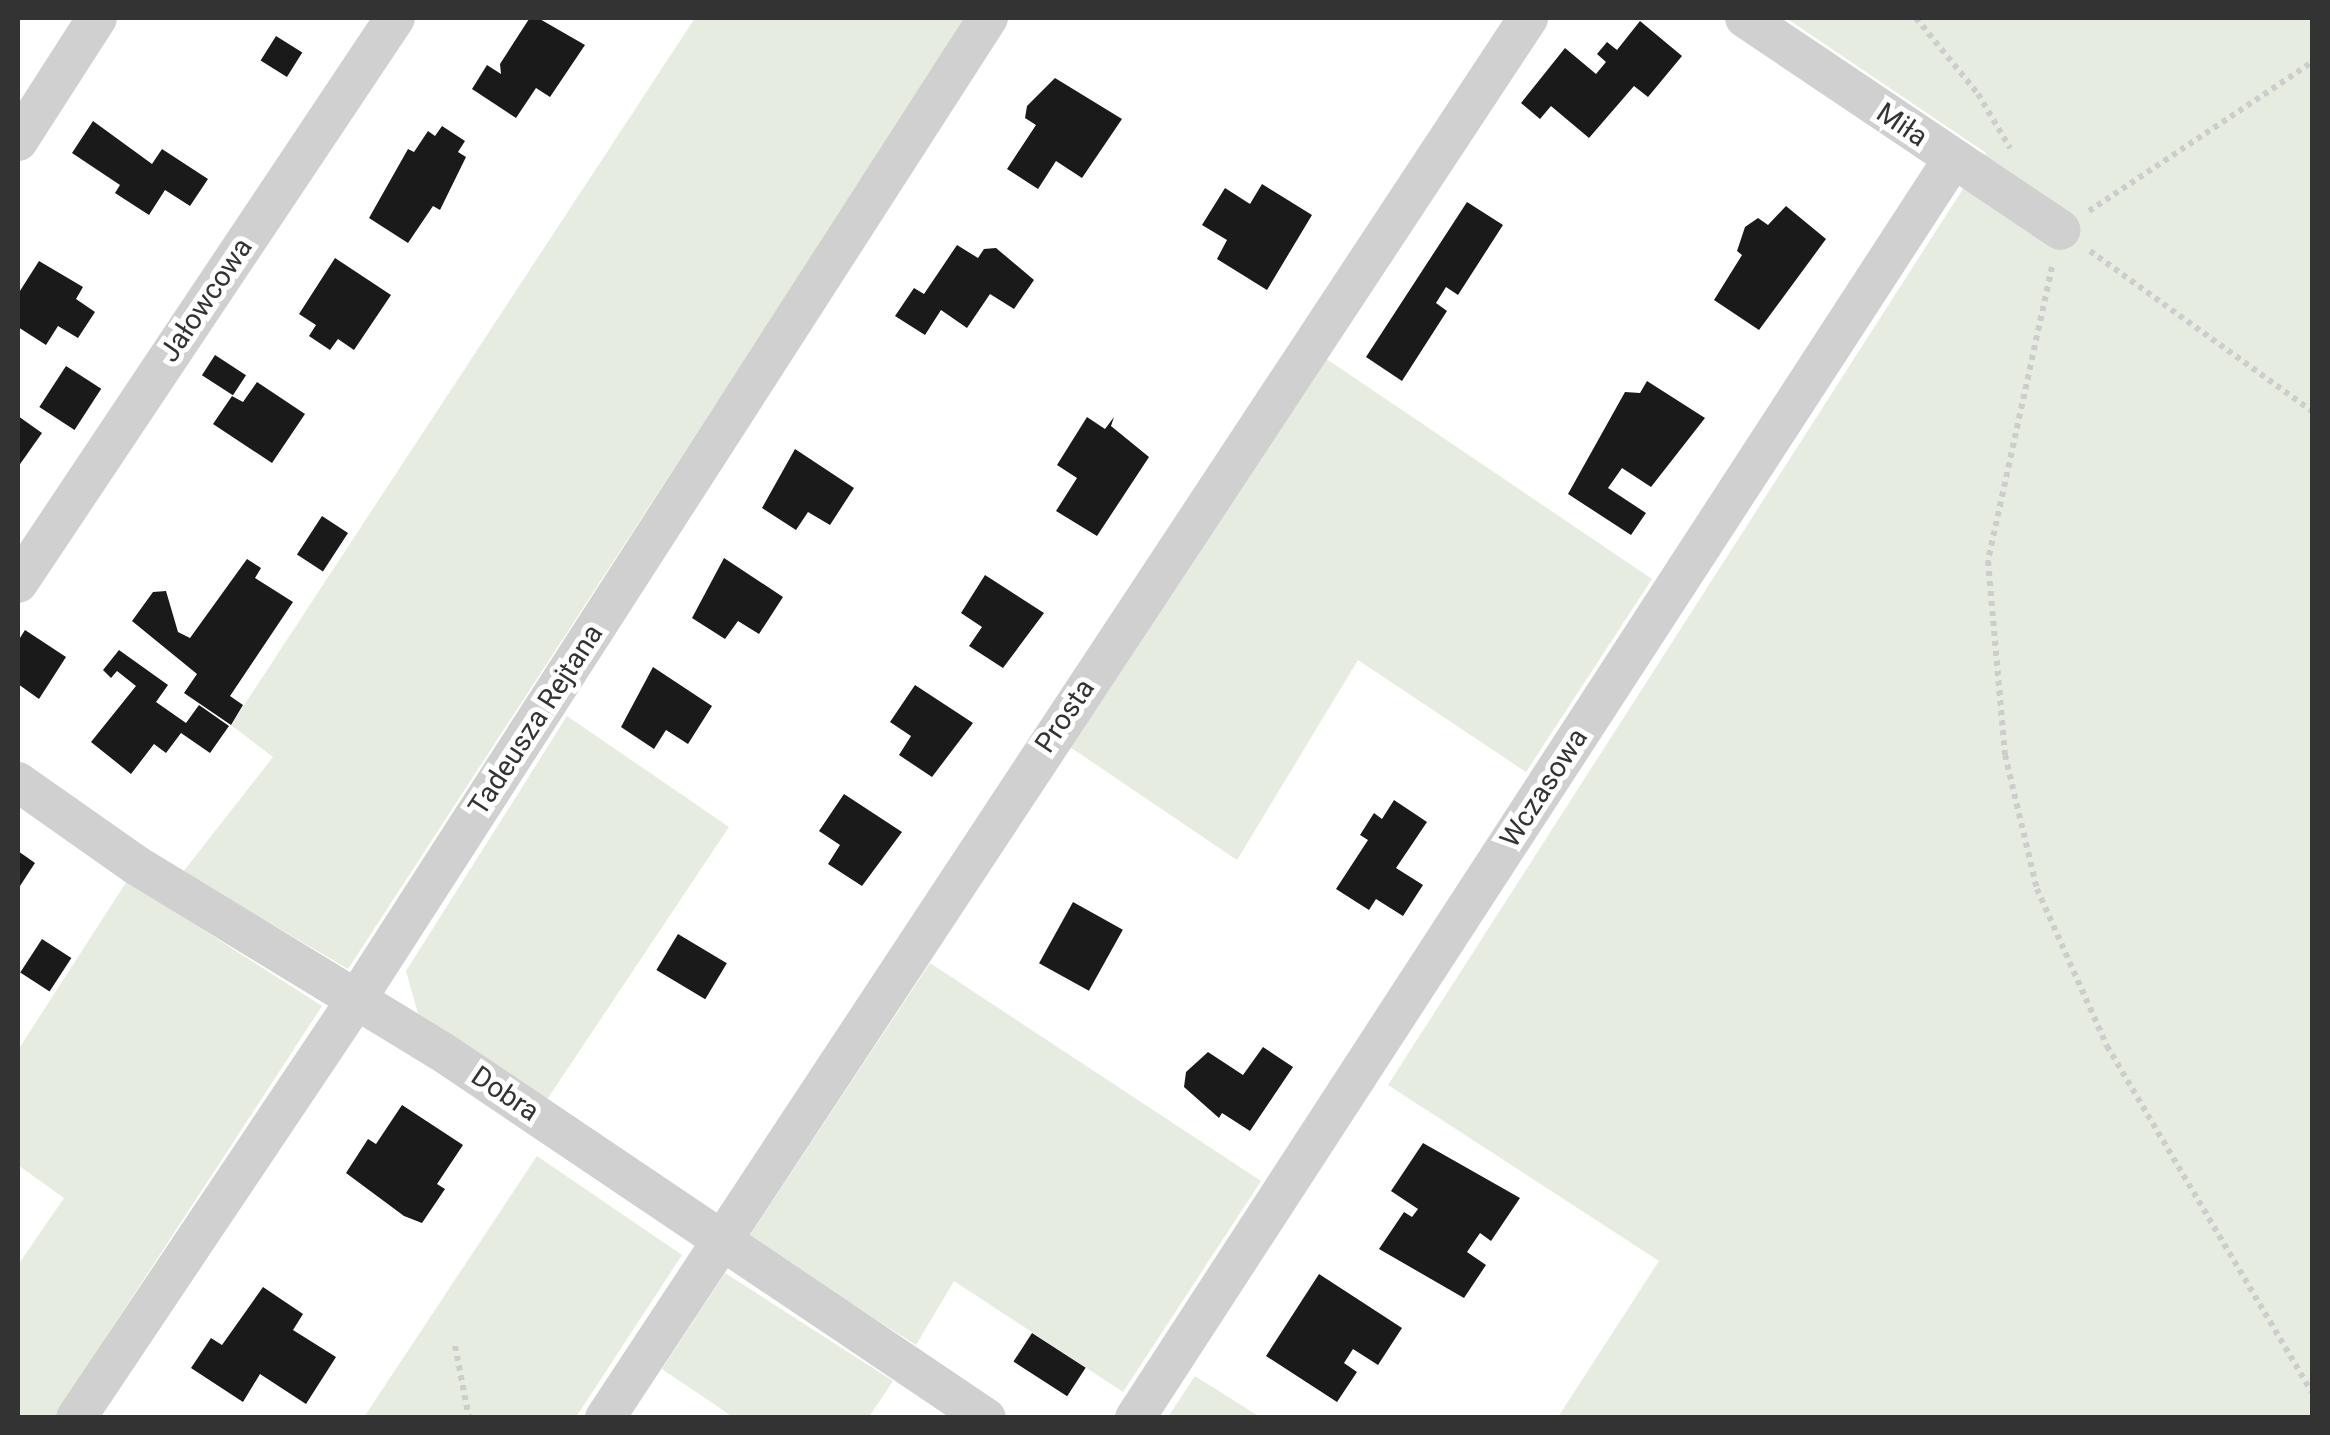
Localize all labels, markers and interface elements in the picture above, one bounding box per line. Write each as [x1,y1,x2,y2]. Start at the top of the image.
street label: Miła [1870,96,1934,154]
street label: Jałowcowa [152,232,260,368]
street label: Tadeusza Rejtana [462,618,610,822]
street label: Prosta [1028,673,1102,759]
street label: Wczasowa [1493,722,1595,854]
street label: Dobra [465,1059,545,1129]

